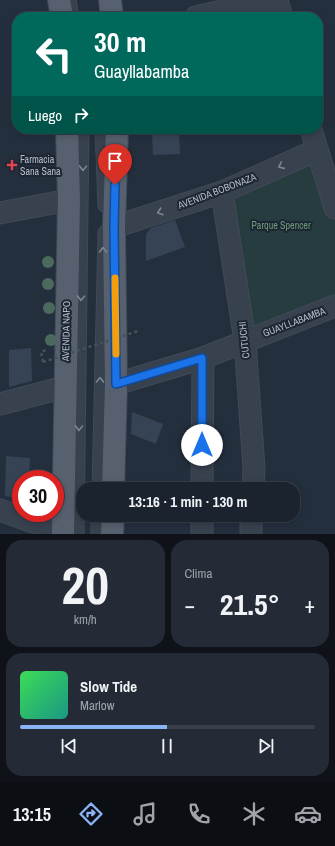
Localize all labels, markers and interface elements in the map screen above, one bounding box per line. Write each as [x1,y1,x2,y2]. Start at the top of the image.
text: 30 m [94,23,146,61]
icon: left [28,28,80,80]
text: Guayllabamba [94,59,189,84]
icon: right [70,104,92,126]
text: Luego [28,105,62,126]
pin [98,144,132,185]
icon: arrive [104,150,126,172]
place label: Farmacia Sana Sana [20,153,61,178]
marker: Farmacia Sana Sana [7,160,17,170]
one-way arrow [278,161,285,169]
one-way arrow [79,165,87,171]
street label: AVENIDA BOBONAZA [175,170,258,212]
one-way arrow [156,207,163,216]
park label: Parque Spencer [251,219,311,232]
one-way arrow [99,247,107,253]
one-way arrow [77,295,85,301]
street label: AVENIDA NAPO [59,301,73,362]
street label: GUAYLLABAMBA [261,304,328,340]
street label: CUTUCHI [236,321,252,359]
one-way arrow [96,377,105,383]
position arrow [181,424,223,466]
one-way arrow [75,425,83,431]
speed limit sign: 30 [12,470,64,522]
text: 13:16 · 1 min · 130 m [129,491,247,512]
text: 20 [62,550,109,620]
text: Clima [185,565,212,582]
text: 21.5° [220,584,280,624]
text: − [185,590,195,620]
text: + [304,590,315,620]
text: km/h [74,611,97,628]
text: Slow Tide [80,676,137,697]
text: Marlow [80,697,114,714]
icon: previous [58,735,80,757]
icon: pause [156,735,178,757]
icon: next [255,735,277,757]
icon: directions [77,800,105,828]
icon: music [131,800,159,828]
icon: phone [185,800,213,828]
icon: climate [240,800,268,828]
icon: car [294,800,322,828]
text: 13:15 [13,802,51,827]

